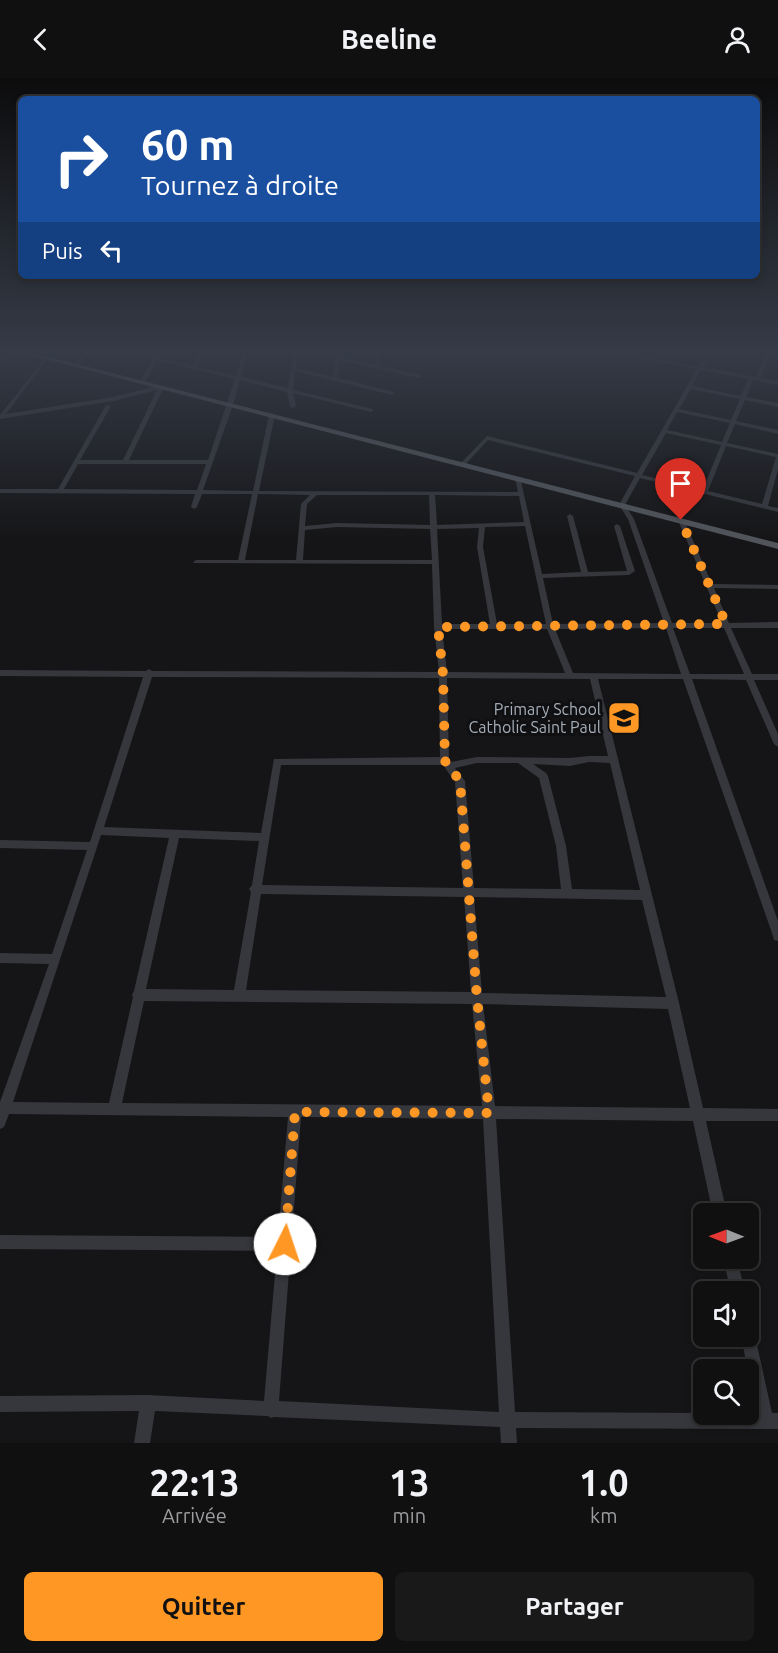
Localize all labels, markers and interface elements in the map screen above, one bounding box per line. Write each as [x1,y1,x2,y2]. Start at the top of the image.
icon: back [24,23,57,56]
icon: person [721,23,754,56]
text: Beeline [341,24,437,54]
icon: right [42,120,120,198]
text: 60 m [141,121,235,168]
text: Tournez à droite [141,170,339,200]
icon: left [95,234,128,267]
text: Puis [42,238,83,263]
pin [655,458,706,520]
icon: arrive [664,467,697,500]
place label: Primary School Catholic Saint Paul [468,700,601,736]
school or university icon: Primary School Catholic Saint Paul [606,700,642,736]
north arrow [693,1203,759,1269]
map controls [693,1203,759,1425]
position arrow [253,1212,317,1276]
button: sound [693,1281,759,1347]
button: search [693,1359,759,1425]
text: 22:13 [149,1462,240,1503]
text: 13 [389,1462,430,1503]
text: 1.0 [579,1462,629,1503]
text: Arrivée [162,1504,227,1527]
text: min [393,1504,426,1527]
text: km [590,1504,617,1527]
button: Quitter [24,1572,383,1641]
button: Partager [395,1572,754,1641]

